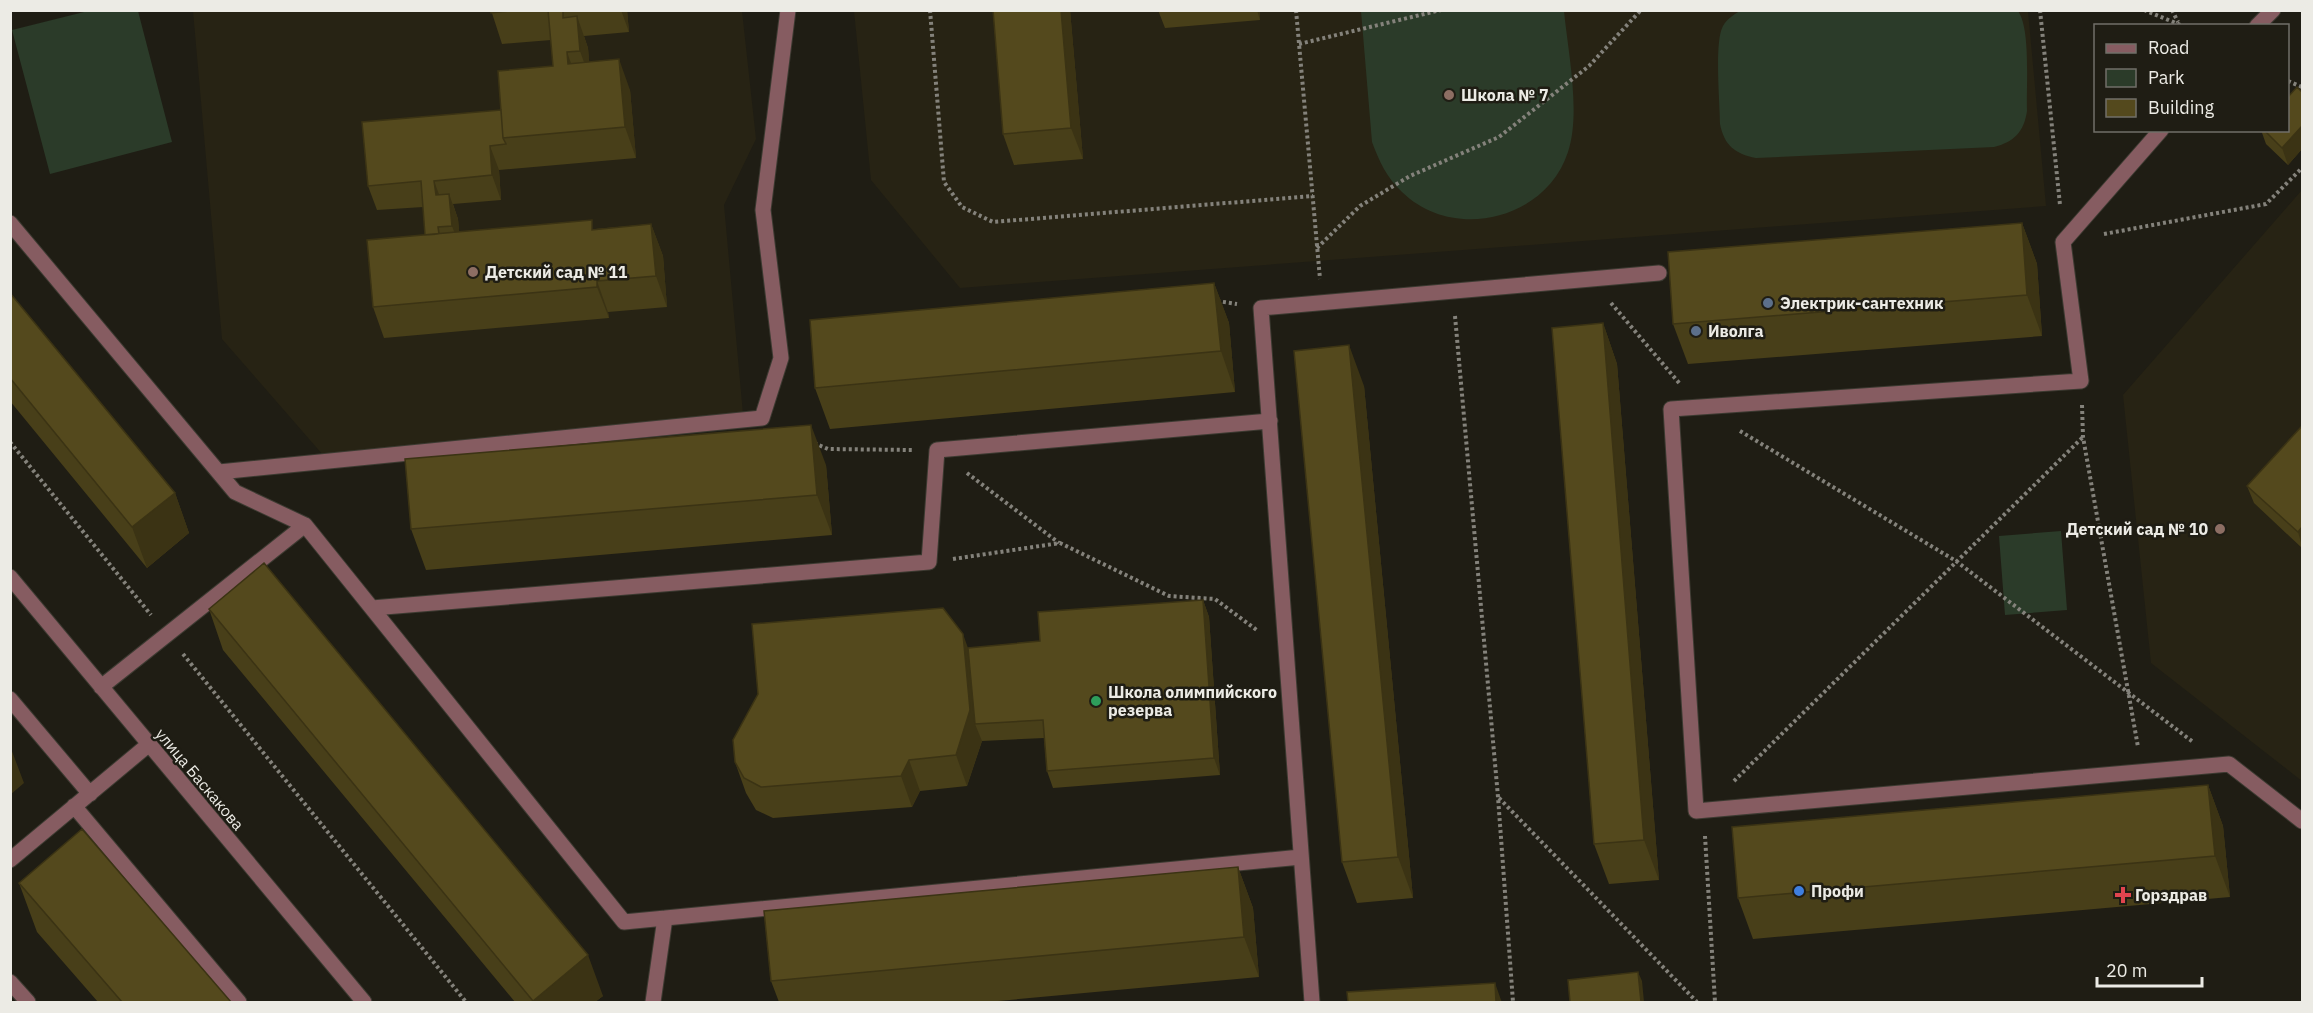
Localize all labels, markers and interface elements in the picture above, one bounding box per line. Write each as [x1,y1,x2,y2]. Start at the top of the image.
legend [2094,24,2289,132]
text: Road [2148,36,2189,59]
text: Park [2148,66,2185,89]
place label: Школа № 7 [1461,85,1549,105]
marker: Школа № 7 [1442,88,1456,102]
text: Building [2148,96,2215,119]
place label: Детский сад № 11 [485,262,628,282]
marker: Детский сад № 11 [466,265,480,279]
place label: Электрик-сантехник [1780,293,1943,313]
marker: Электрик-сантехник [1761,296,1775,310]
place label: Иволга [1708,321,1764,341]
marker: Иволга [1689,324,1703,338]
place label: Детский сад № 10 [2066,519,2208,539]
marker: Детский сад № 10 [2213,522,2227,536]
place label: Школа олимпийского резерва [1108,682,1277,720]
marker: Школа олимпийского резерва [1089,694,1103,708]
street label: улица Баскакова [152,724,249,834]
place label: Профи [1811,881,1864,901]
marker: Профи [1792,884,1806,898]
place label: Горздрав [2135,885,2207,905]
marker: Горздрав [2116,888,2130,902]
scale bar [2097,950,2202,988]
text: 20 m [2106,959,2148,982]

